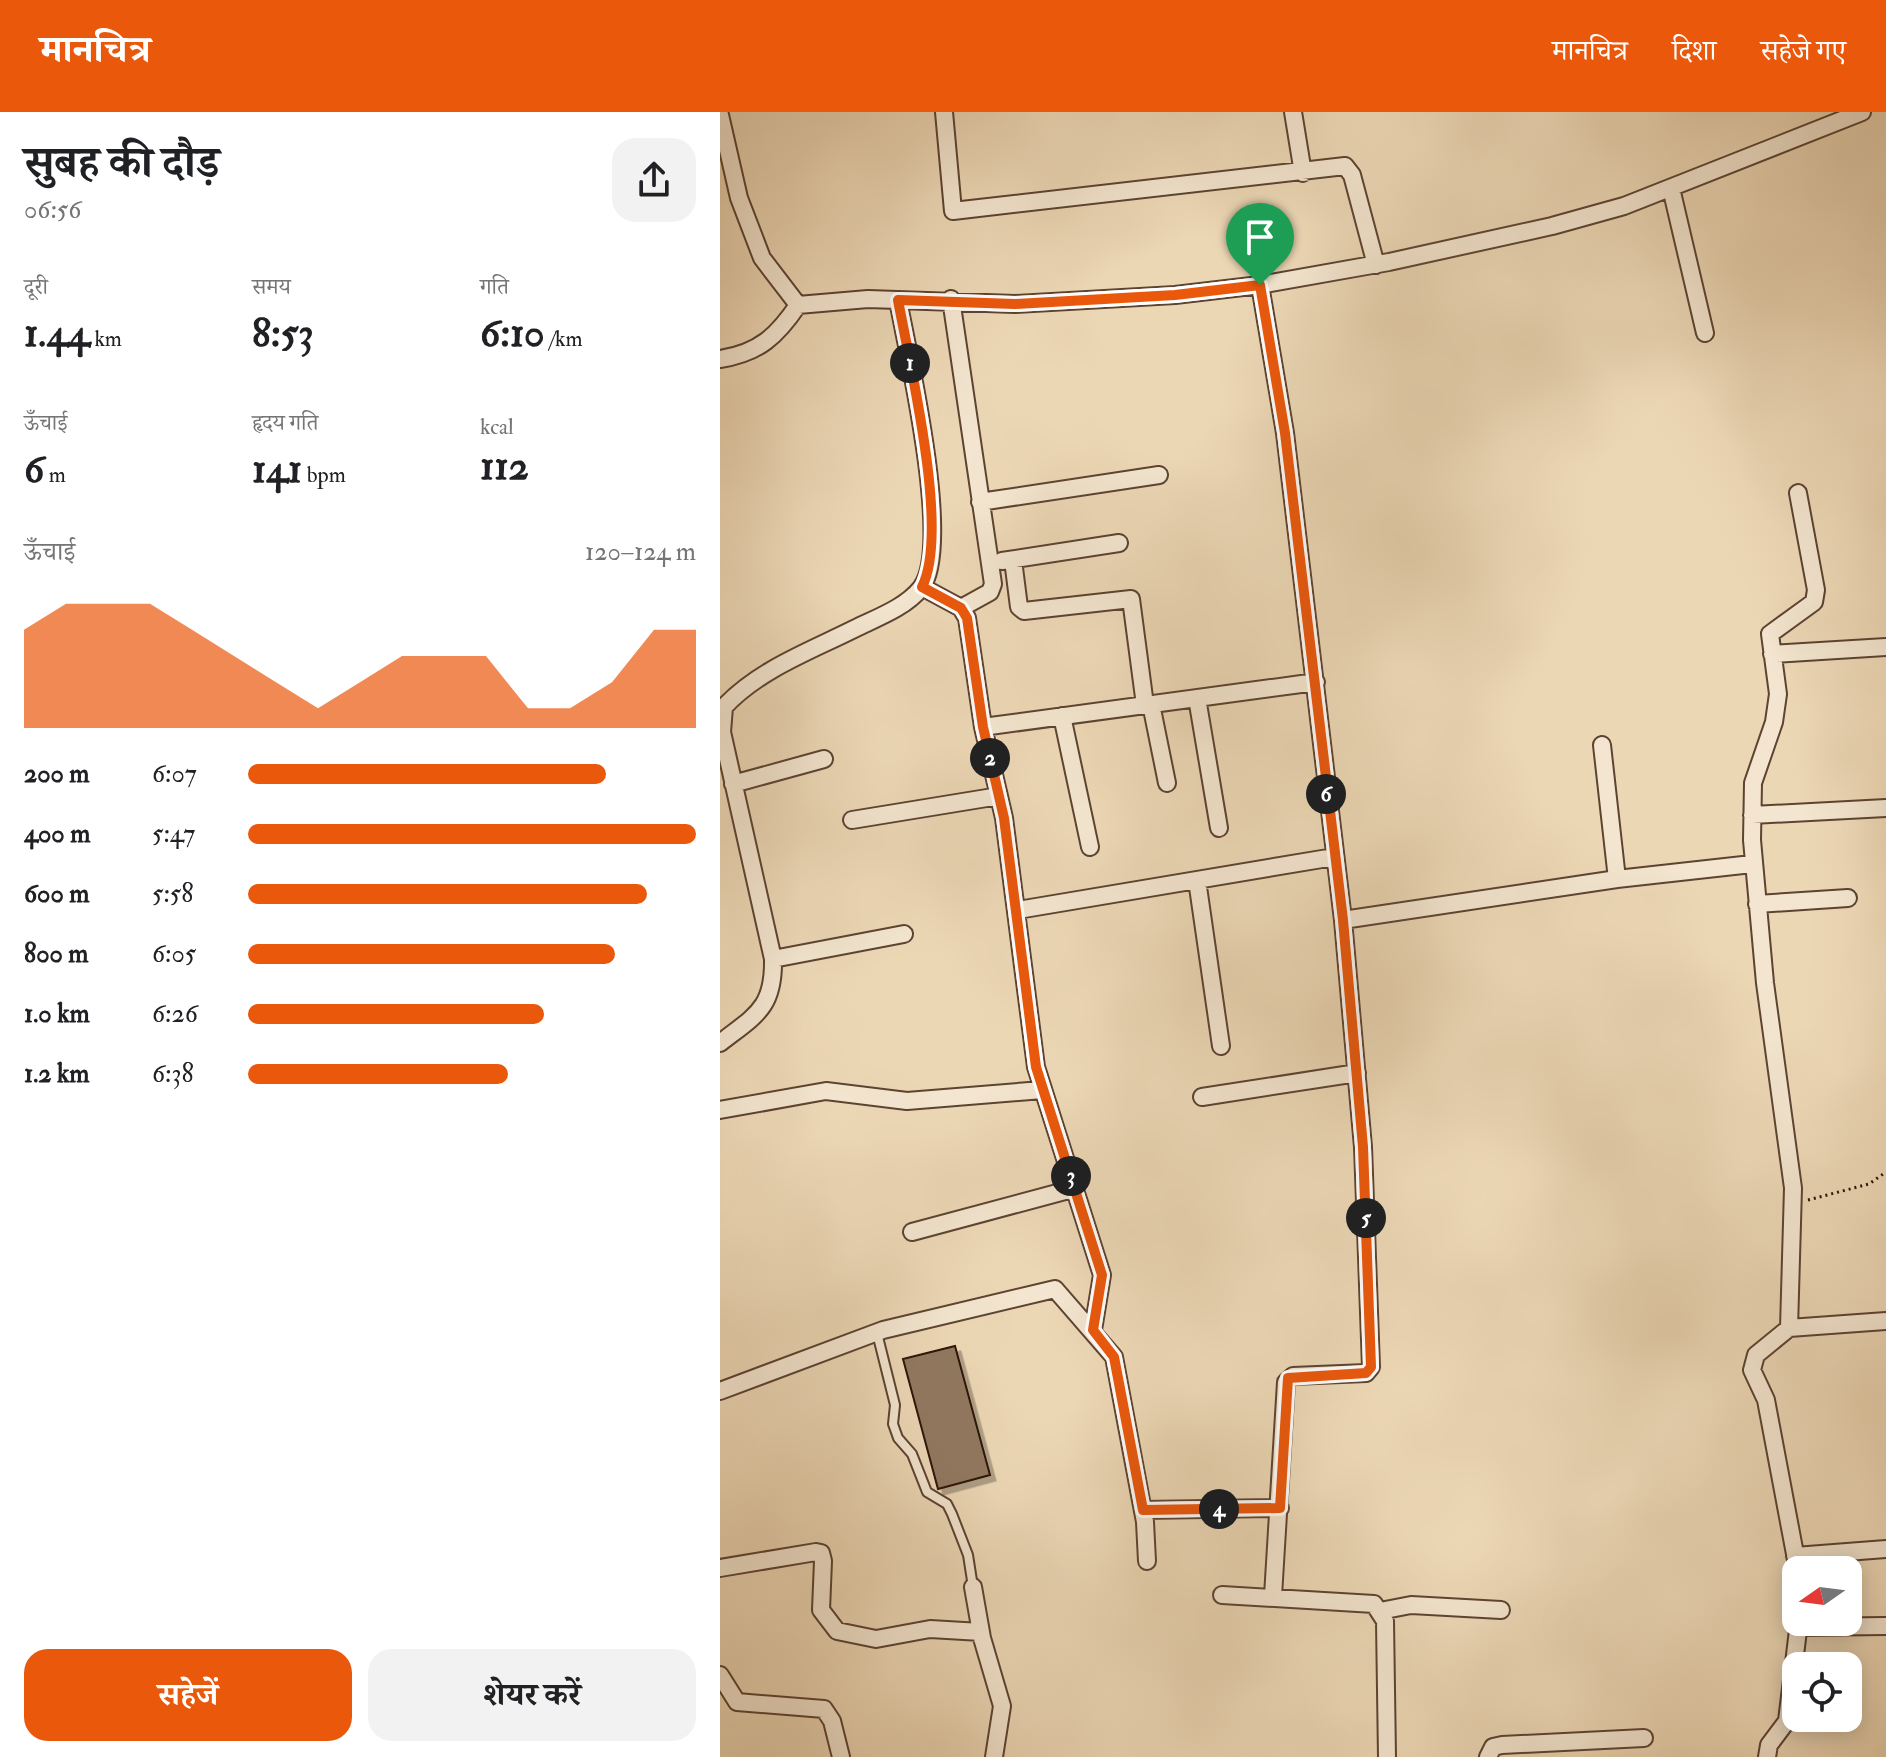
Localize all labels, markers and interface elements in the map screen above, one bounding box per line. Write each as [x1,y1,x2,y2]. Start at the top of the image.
text: मानचित्र [40,26,151,74]
text: मानचित्र [1552,34,1628,69]
text: दिशा [1672,34,1716,69]
text: सहेजे गए [1760,34,1846,69]
text: सुबह की दौड़ [24,136,219,191]
button: share [612,138,696,222]
text: 06:56 [24,194,81,226]
pin [1226,203,1294,285]
icon: arrive [1238,215,1282,259]
text: दूरी [24,273,48,301]
text: समय [252,273,291,301]
text: गति [480,273,509,301]
text: 1.44 [24,308,90,359]
text: 8:53 [252,308,314,359]
text: 6:10 [480,308,545,359]
text: km [90,325,122,353]
text: /km [545,325,583,353]
pin: 1 [890,343,930,383]
text: 1 [906,349,914,377]
text: ऊँचाई [24,409,67,437]
text: हृदय गति [252,409,318,437]
text: kcal [480,413,514,441]
text: 112 [480,441,529,492]
text: 6 [24,444,44,495]
text: 141 [252,444,302,495]
text: m [44,461,66,489]
text: bpm [302,461,346,489]
text: ऊँचाई [24,536,75,568]
text: 120–124 m [585,536,696,568]
pin: 2 [970,738,1010,778]
text: 2 [984,744,996,772]
text: 200 m [24,758,89,790]
text: 6:07 [152,758,197,790]
pin: 6 [1306,774,1346,814]
text: 6 [1320,780,1332,808]
text: 400 m [24,818,90,850]
text: 5:47 [152,818,195,850]
text: 600 m [24,878,89,910]
text: 5:58 [152,878,194,910]
text: 800 m [24,938,89,970]
text: 6:05 [152,938,196,970]
text: 1.0 km [24,998,90,1030]
text: 6:26 [152,998,198,1030]
text: 1.2 km [24,1058,90,1090]
text: 6:38 [152,1058,194,1090]
pin: 3 [1051,1156,1091,1196]
text: 3 [1067,1162,1075,1190]
pin: 5 [1346,1198,1386,1238]
text: 5 [1361,1204,1371,1232]
pin: 4 [1199,1489,1239,1529]
text: 4 [1213,1495,1225,1523]
north arrow [1782,1556,1862,1636]
map controls [1782,1556,1862,1732]
button: सहेजें [24,1649,352,1741]
button: शेयर करें [368,1649,696,1741]
button: locate [1782,1652,1862,1732]

